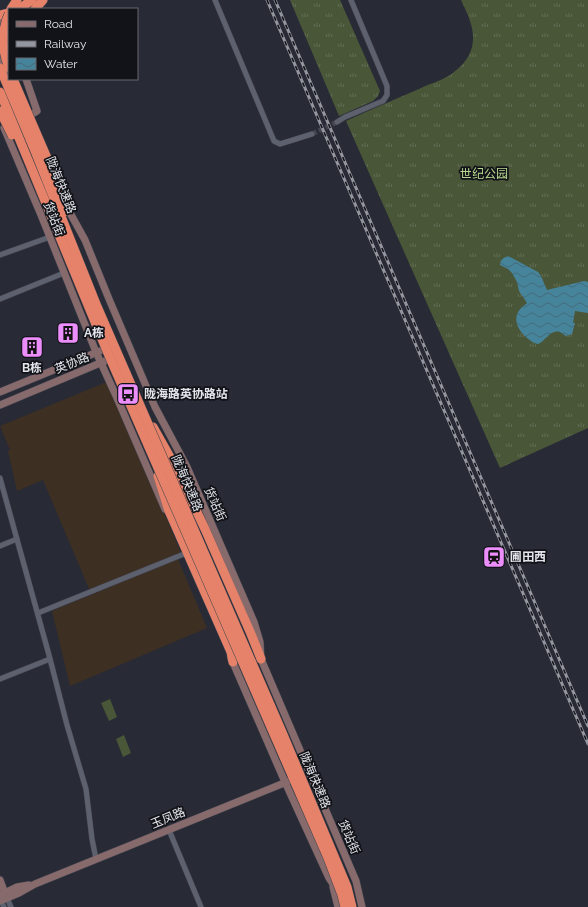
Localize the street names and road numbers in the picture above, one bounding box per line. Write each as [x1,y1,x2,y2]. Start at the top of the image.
street label: 陇海快速路 [43,155,79,215]
street label: 货站街 [41,200,67,238]
street label: 英协路 [53,350,91,376]
street label: 陇海快速路 [169,453,205,513]
street label: 货站街 [201,485,229,523]
street label: 陇海快速路 [297,750,333,810]
street label: 玉凤路 [149,805,187,831]
street label: 货站街 [336,818,362,856]

